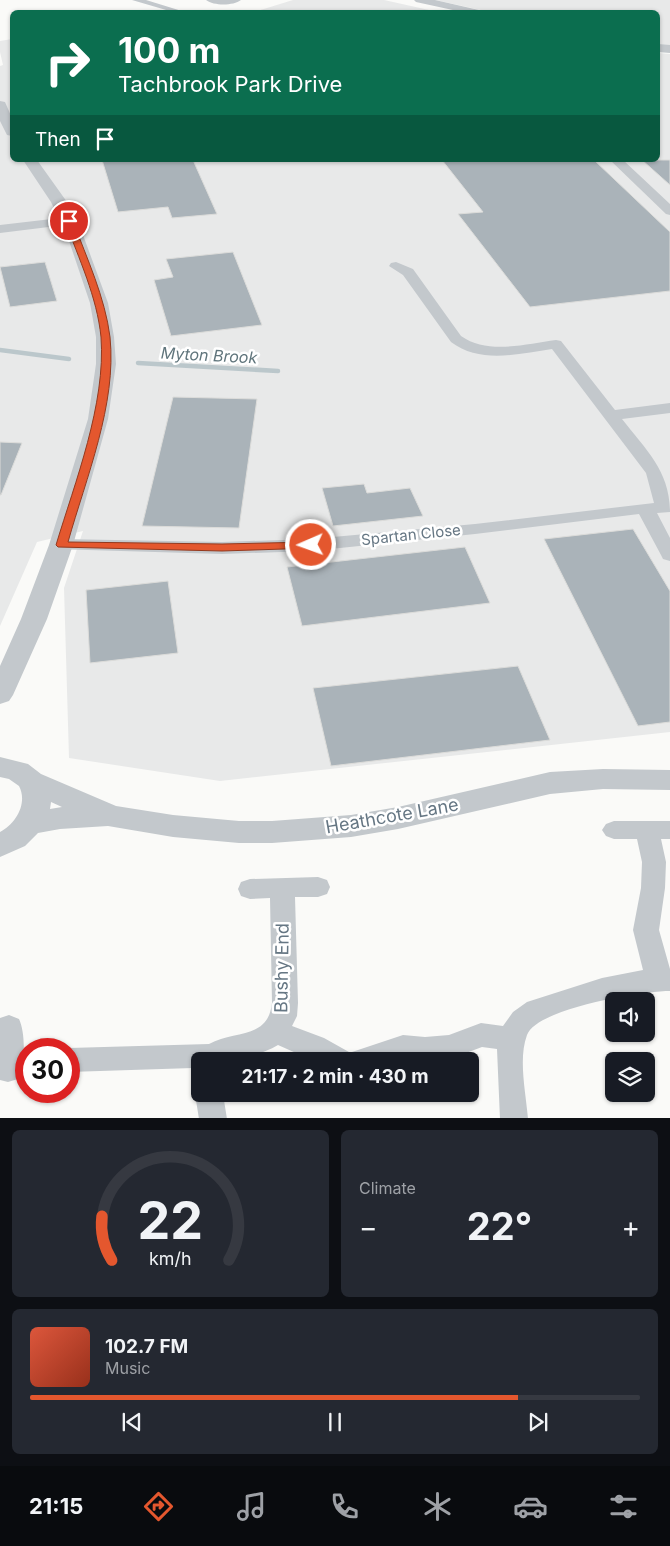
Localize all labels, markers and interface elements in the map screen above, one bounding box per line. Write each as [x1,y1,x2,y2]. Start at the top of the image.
text: 100 m [118,29,221,71]
icon: right [35,30,100,95]
text: Tachbrook Park Drive [118,71,342,97]
icon: arrive [91,125,119,153]
text: Then [35,128,81,151]
pin [48,200,90,242]
icon: arrive [55,207,83,235]
water label: Myton Brook [160,342,258,368]
position arrow [284,518,336,570]
street label: Spartan Close [360,520,462,549]
street label: Heathcote Lane [324,793,460,838]
street label: Bushy End [270,923,293,1013]
map controls [605,992,655,1102]
button: sound [605,992,655,1042]
speed limit sign: 30 [15,1038,80,1103]
button: layers [605,1052,655,1102]
text: 21:17 · 2 min · 430 m [242,1065,429,1088]
text: Climate [359,1178,416,1198]
text: 22 [138,1189,203,1252]
text: 22° [467,1203,532,1249]
text: − [359,1210,378,1244]
text: + [621,1210,640,1244]
text: km/h [149,1248,192,1269]
text: 102.7 FM [105,1335,188,1358]
text: Music [105,1358,150,1378]
icon: previous [118,1408,146,1436]
icon: pause [321,1408,349,1436]
icon: next [524,1408,552,1436]
icon: directions [141,1489,176,1524]
icon: music [234,1489,269,1524]
icon: phone [327,1489,362,1524]
icon: climate [420,1489,455,1524]
icon: car [513,1489,548,1524]
icon: filters [606,1489,641,1524]
text: 21:15 [29,1493,83,1519]

